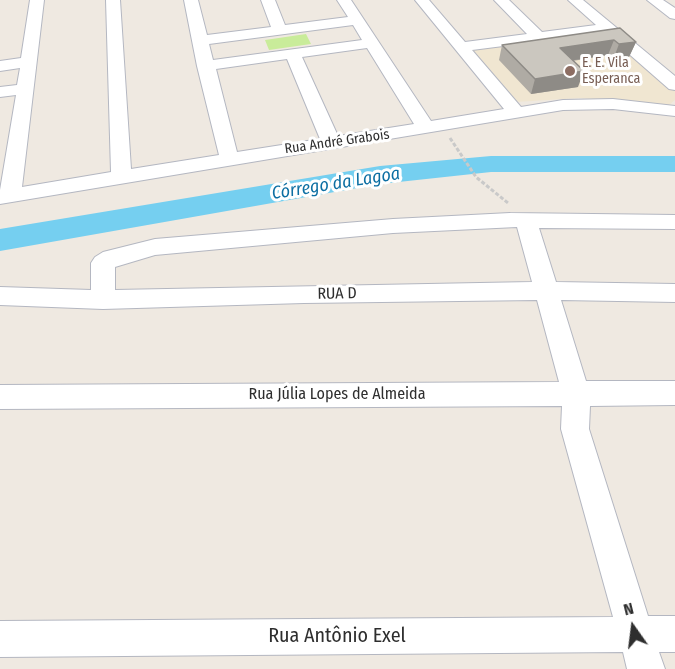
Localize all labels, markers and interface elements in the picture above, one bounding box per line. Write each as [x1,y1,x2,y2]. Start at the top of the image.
place label: E. E. Vila Esperanca [582,55,640,88]
marker: E. E. Vila Esperanca [563,64,577,78]
street label: Rua André Grabois [283,126,391,158]
water label: Córrego da Lagoa [270,163,402,205]
street label: RUA D [317,284,357,304]
street label: Rua Júlia Lopes de Almeida [249,385,425,405]
north arrow [603,597,663,657]
text: N [622,599,635,619]
street label: Rua Antônio Exel [268,624,406,648]

